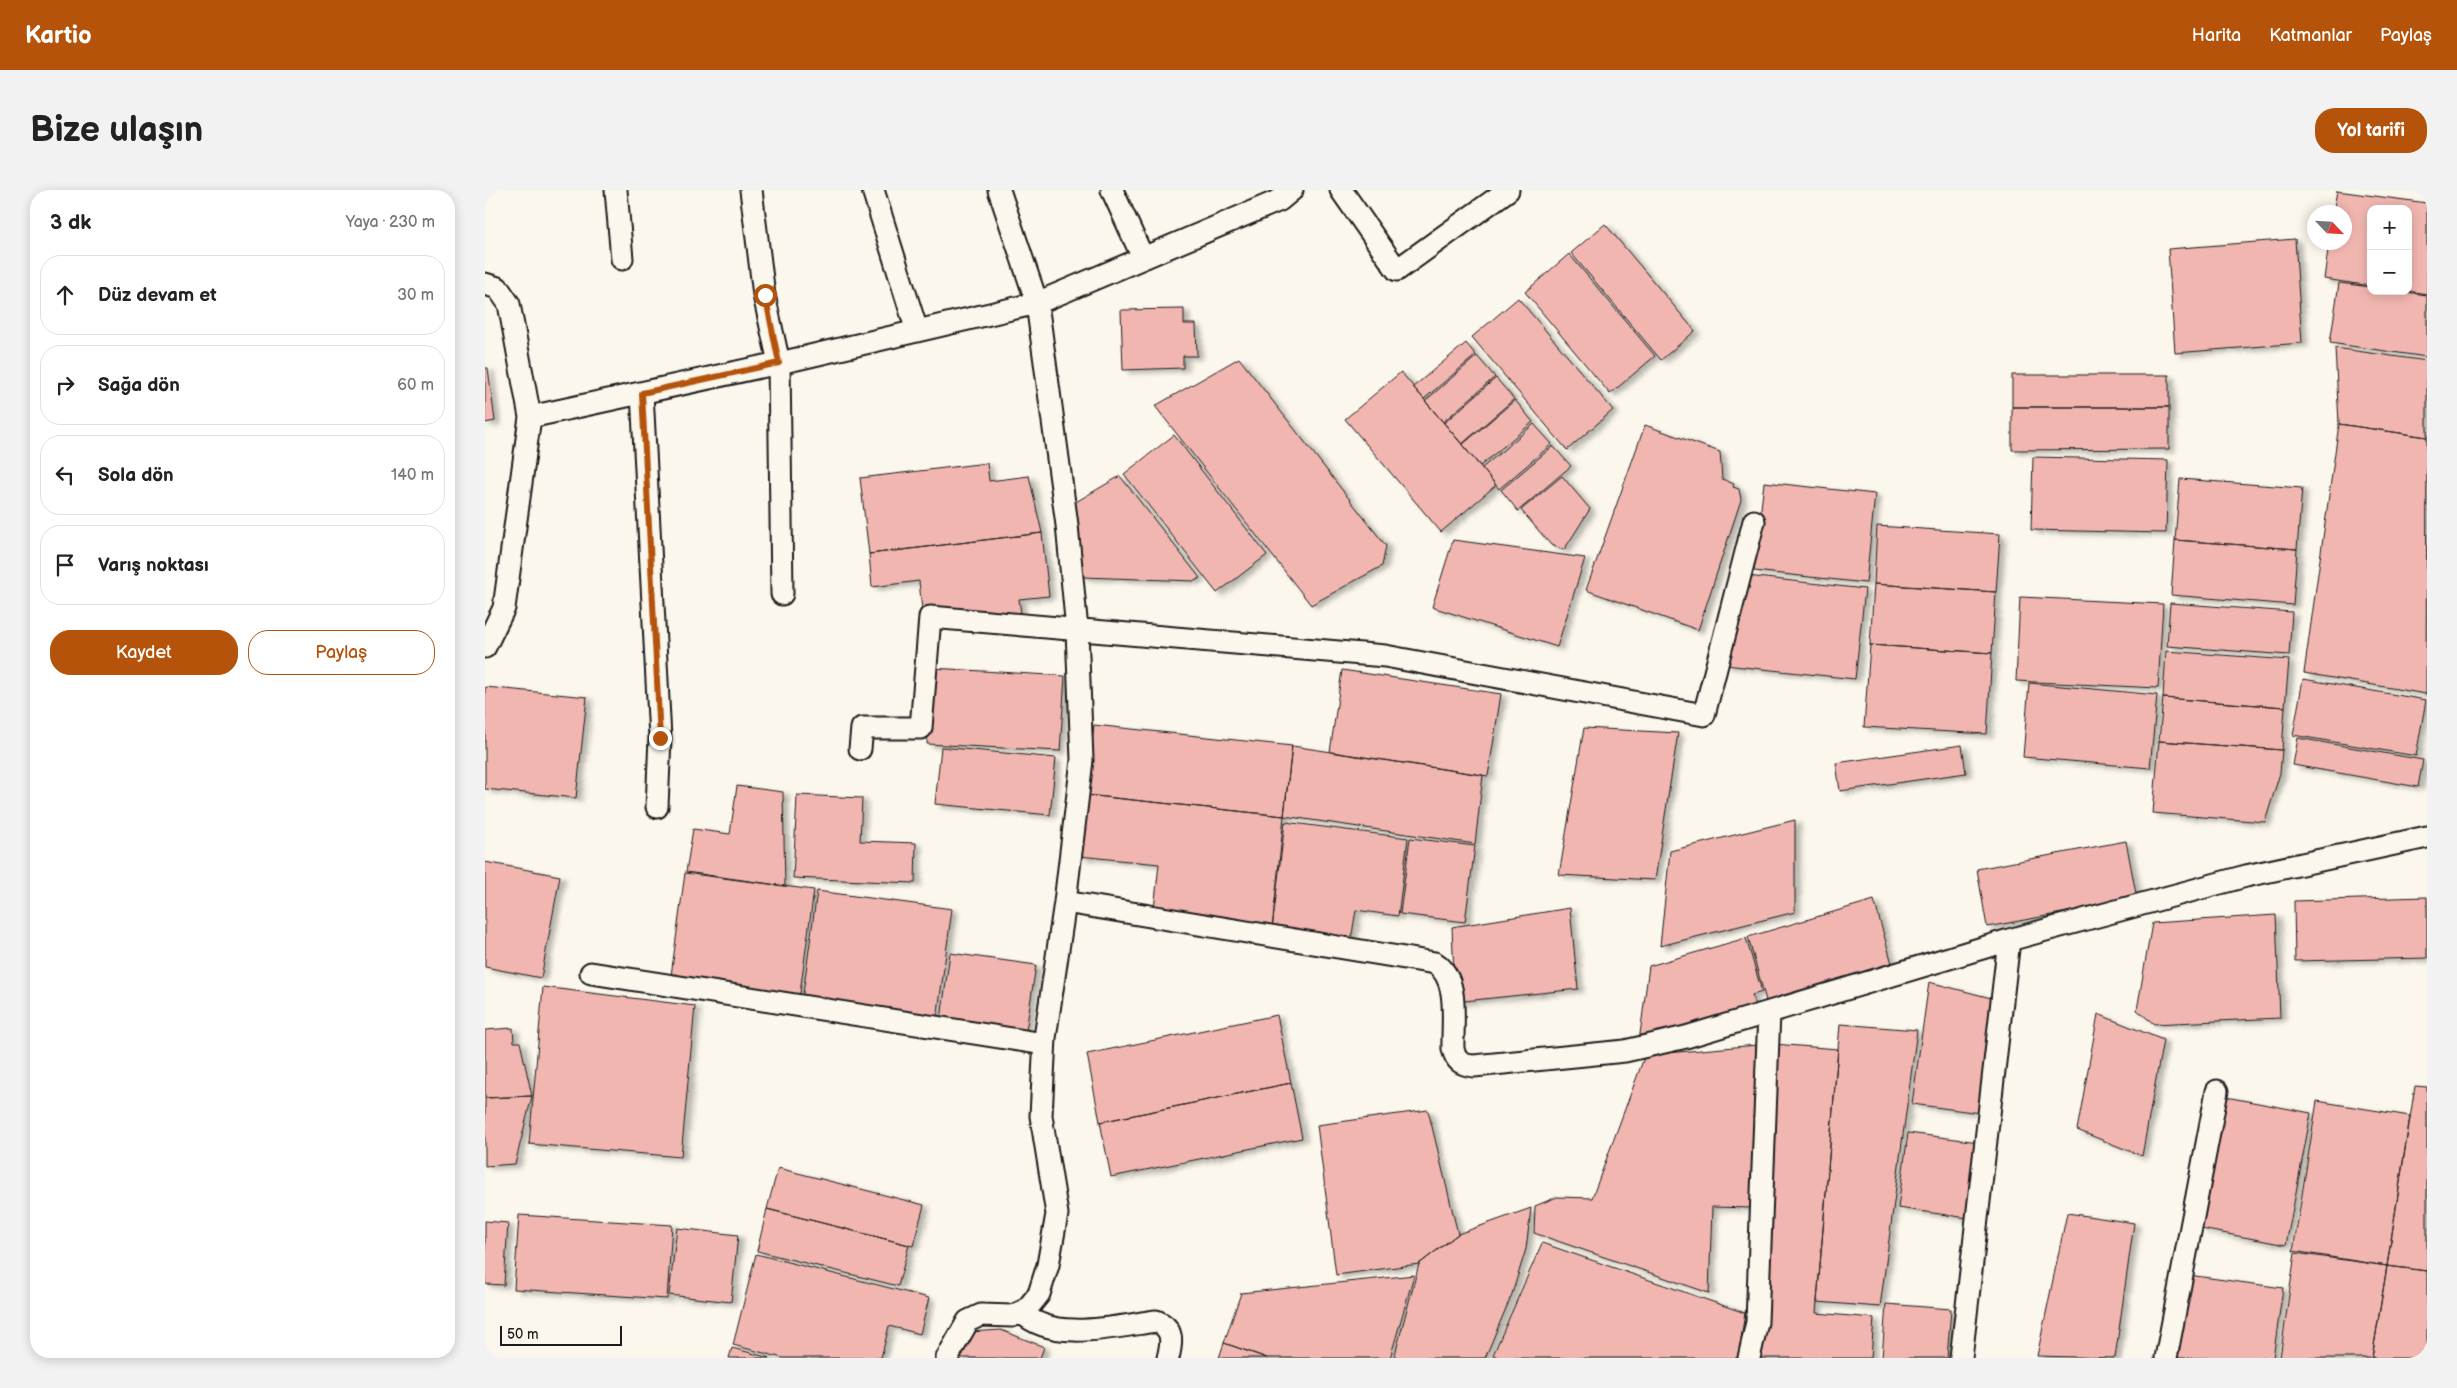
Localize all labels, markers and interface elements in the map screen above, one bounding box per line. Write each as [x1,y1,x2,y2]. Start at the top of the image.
text: Kartio [25,21,92,50]
text: Harita [2192,25,2241,46]
text: Katmanlar [2269,25,2352,46]
text: Paylaş [2380,25,2432,46]
button: Yol tarifi [2315,108,2427,153]
text: Bize ulaşın [30,109,203,152]
north arrow [2307,205,2352,250]
map controls [2367,205,2412,295]
button: + [2367,205,2412,250]
text: 3 dk [50,210,91,235]
text: Yaya · 230 m [346,213,435,232]
button: − [2367,250,2412,295]
icon: ahead [51,281,79,309]
text: Düz devam et [98,284,217,307]
route start [754,284,777,307]
text: 30 m [397,286,434,305]
icon: right [51,371,79,399]
text: Sağa dön [98,374,180,397]
text: 60 m [397,376,434,395]
icon: left [51,461,79,489]
text: Sola dön [98,464,174,487]
text: 140 m [391,466,434,485]
icon: arrive [51,551,79,579]
text: Varış noktası [98,554,209,577]
button: Kaydet [50,630,238,675]
button: Paylaş [248,630,435,675]
route end [649,727,672,750]
scale bar [500,1323,623,1346]
text: 50 m [507,1326,539,1343]

